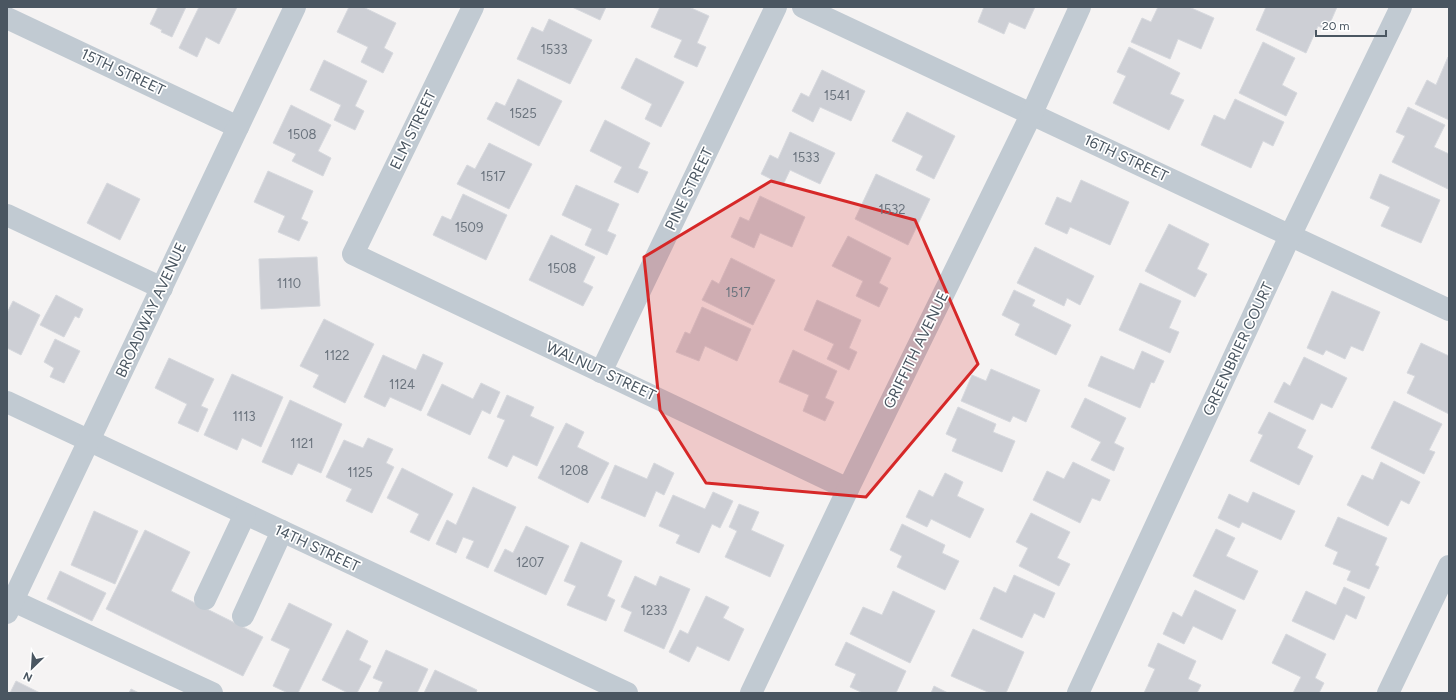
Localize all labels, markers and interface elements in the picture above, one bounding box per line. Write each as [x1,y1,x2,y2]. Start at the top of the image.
scale bar [1316,12,1386,38]
text: 20 m [1322,19,1350,33]
house number: 1533 [541,42,568,57]
street label: 15TH STREET [78,45,169,100]
street label: ELM STREET [386,87,440,173]
house number: 1541 [824,88,850,103]
house number: 1525 [509,106,537,121]
house number: 1508 [287,127,317,142]
street label: 16TH STREET [1081,131,1172,186]
street label: PINE STREET [661,144,717,233]
house number: 1533 [793,150,820,165]
house number: 1517 [480,169,506,184]
house number: 1532 [878,202,906,217]
house number: 1509 [455,220,483,235]
street label: BROADWAY AVENUE [112,240,190,380]
house number: 1508 [547,261,577,276]
house number: 1110 [277,276,301,291]
street label: GREENBRIER COURT [1199,279,1277,419]
house number: 1517 [725,285,751,300]
street label: GRIFFITH AVENUE [880,288,952,412]
street label: WALNUT STREET [543,338,659,405]
house number: 1122 [324,348,350,363]
house number: 1124 [389,377,415,392]
house number: 1113 [232,409,256,424]
house number: 1121 [290,436,314,451]
house number: 1208 [560,463,588,478]
house number: 1125 [347,465,373,480]
street label: 14TH STREET [272,520,363,576]
house number: 1207 [516,555,544,570]
house number: 1233 [641,603,667,618]
north arrow [12,648,52,688]
text: N [21,669,35,684]

